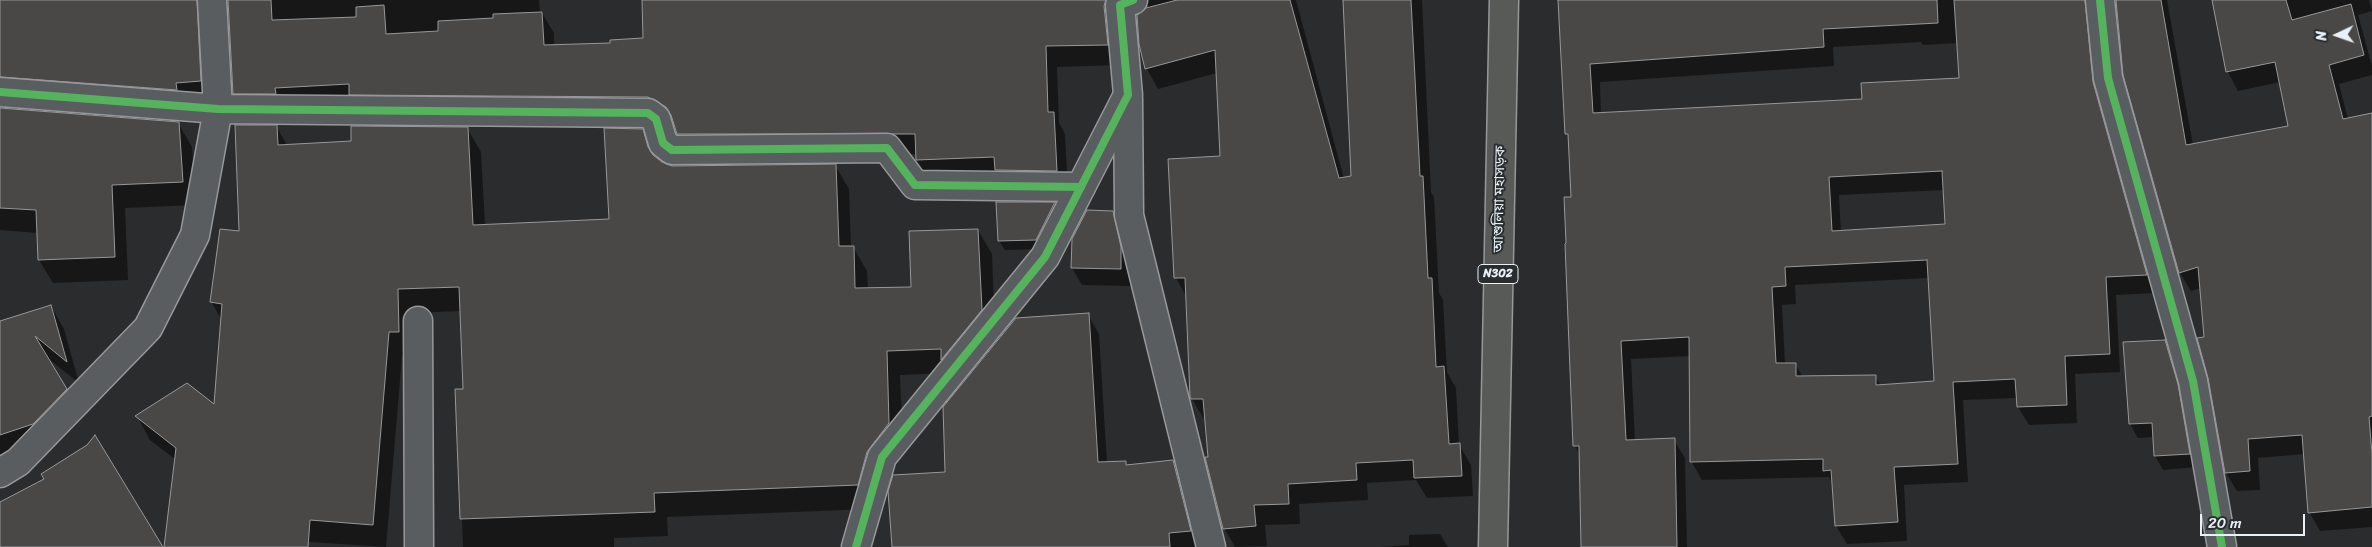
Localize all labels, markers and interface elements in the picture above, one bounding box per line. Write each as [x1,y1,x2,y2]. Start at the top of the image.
north arrow [2312,10,2362,60]
text: N [2309,30,2334,41]
street label: আশুলিয়া মহাসড়ক [1491,146,1509,252]
road number: N302 [1478,264,1518,284]
scale bar [2202,504,2307,536]
text: 20 m [2208,510,2242,536]

